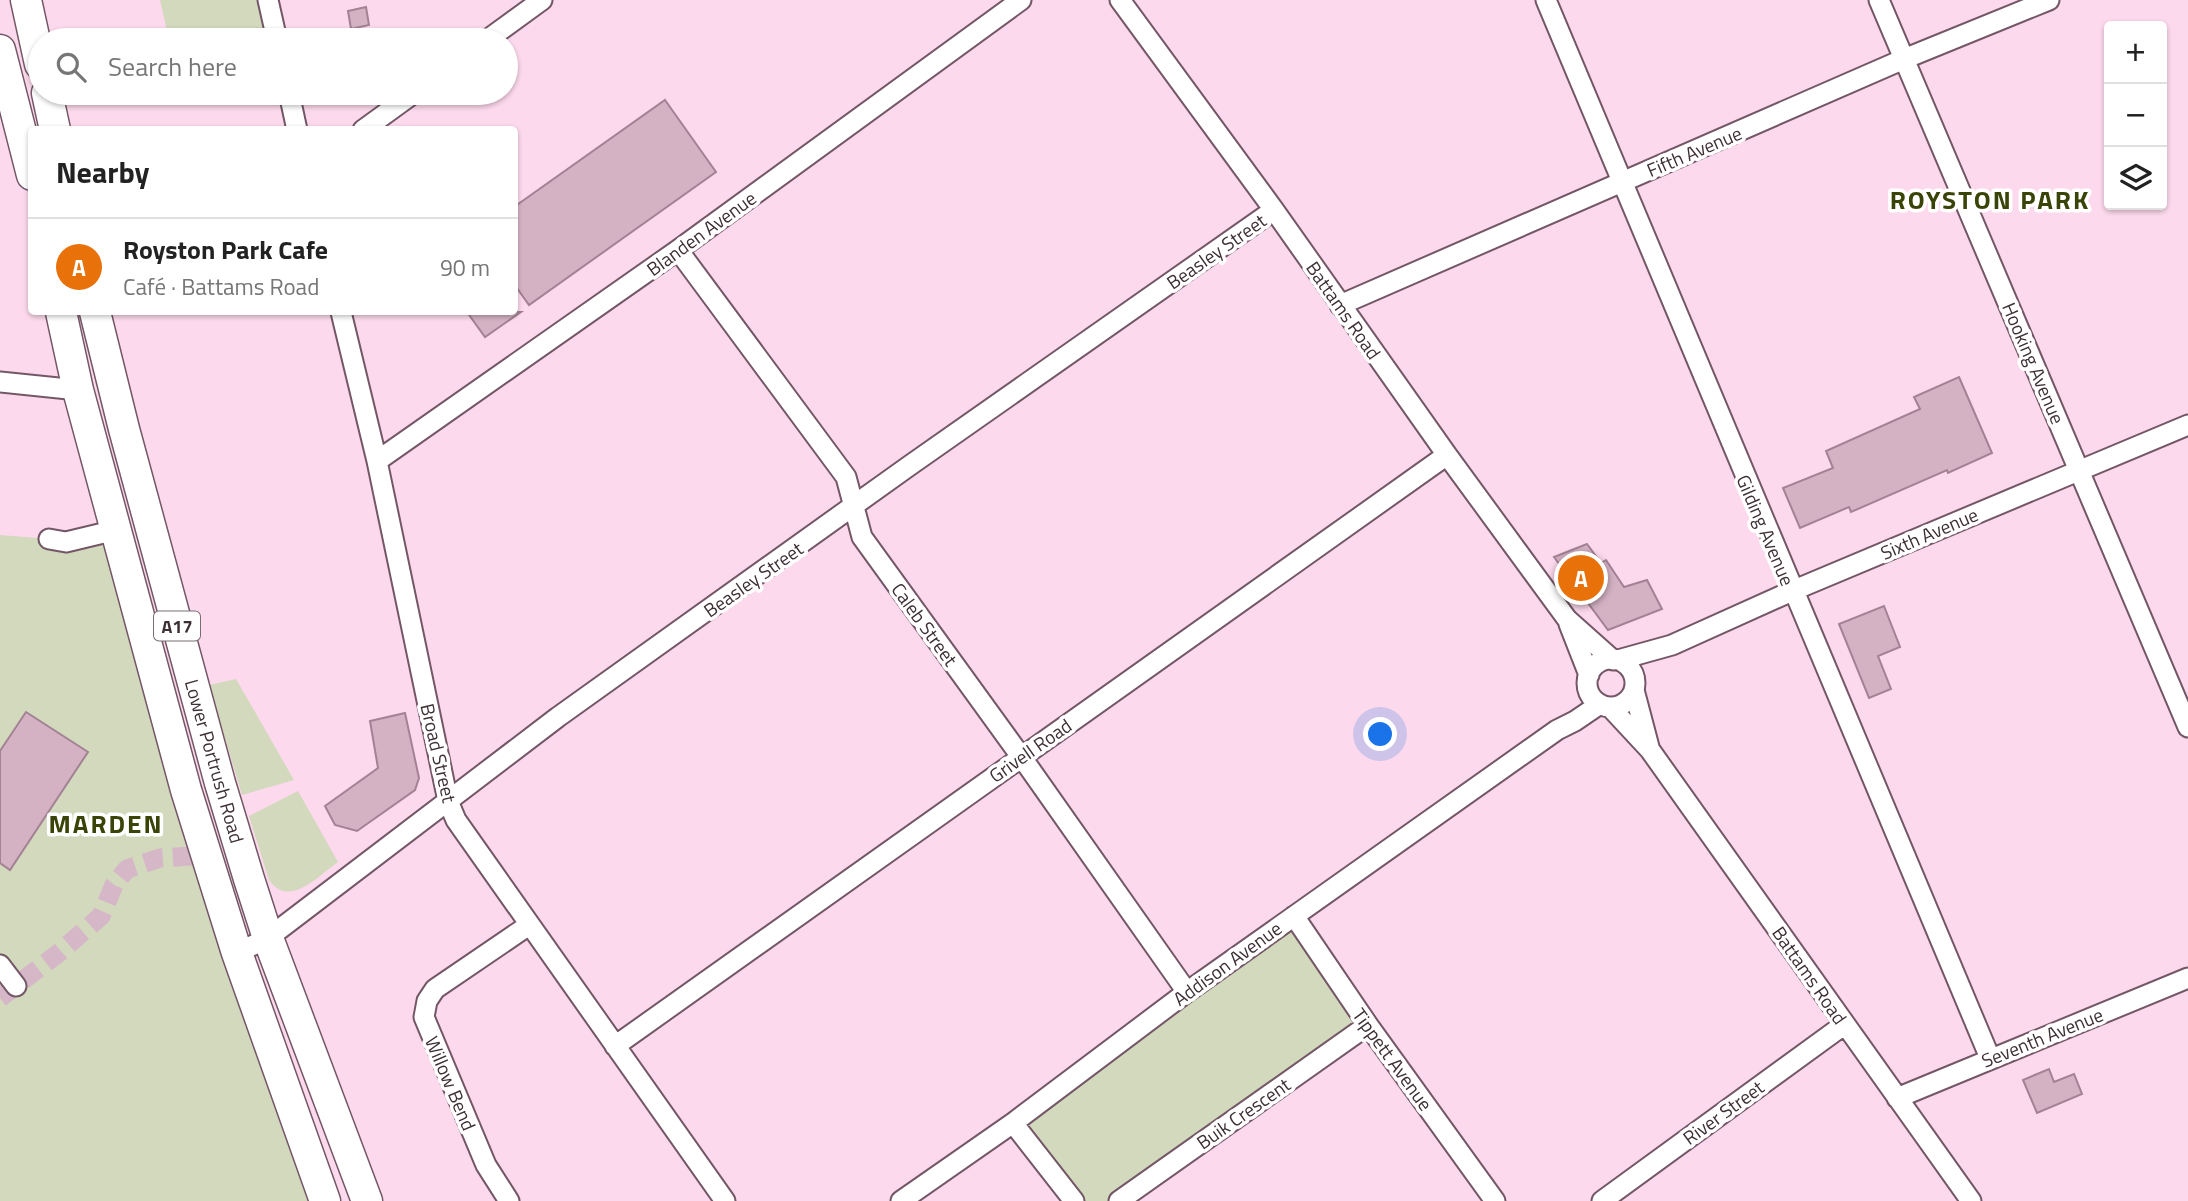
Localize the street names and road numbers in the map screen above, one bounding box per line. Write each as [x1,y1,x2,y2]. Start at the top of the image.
street label: Fifth Avenue [1642,118,1746,184]
street label: Blanden Avenue [640,183,762,283]
street label: Beasley Street [1160,206,1272,296]
street label: Battams Road [1299,255,1389,365]
street label: Hooking Avenue [1995,298,2073,428]
street label: Gilding Avenue [1730,470,1802,590]
street label: Sixth Avenue [1876,499,1982,567]
street label: Beasley Street [697,534,809,624]
street label: Caleb Street [885,576,965,672]
road number: A17 [154,612,200,640]
street label: Lower Portrush Road [178,676,252,846]
street label: Broad Street [414,701,465,806]
street label: Grivell Road [983,711,1077,789]
street label: Addison Avenue [1167,914,1287,1012]
street label: Battams Road [1765,920,1855,1030]
street label: Seventh Avenue [1977,999,2107,1075]
street label: Tippett Avenue [1346,1002,1440,1116]
street label: Willow Bend [418,1031,484,1135]
street label: Buik Crescent [1190,1070,1296,1156]
street label: River Street [1676,1072,1770,1151]

